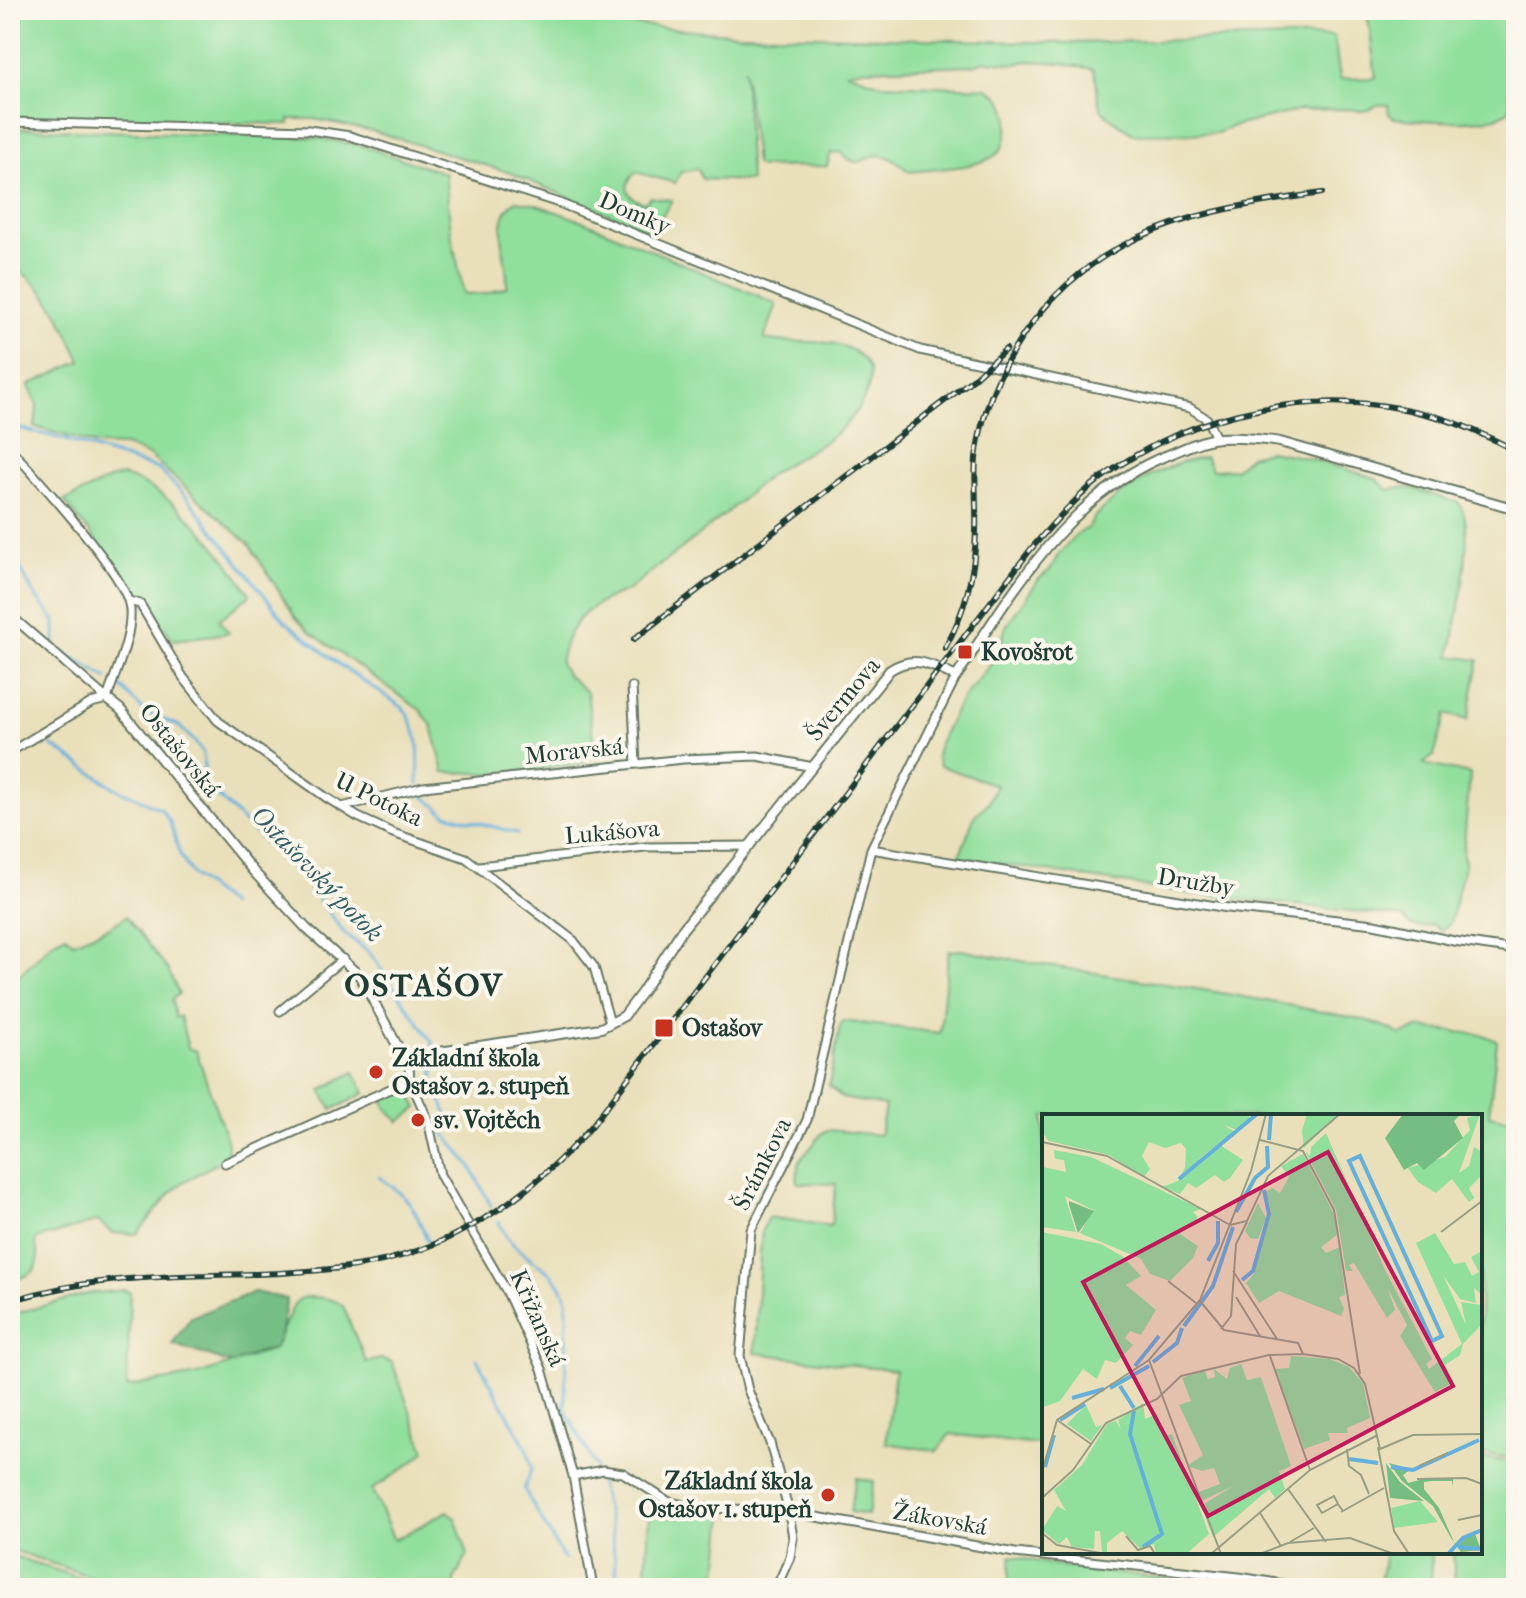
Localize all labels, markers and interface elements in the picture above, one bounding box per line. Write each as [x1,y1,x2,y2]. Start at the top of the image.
street label: Domky [595,185,676,241]
place label: Kovošrot [981,638,1073,666]
marker: Kovošrot [956,643,974,661]
street label: Švermova [799,650,886,746]
street label: Ostašovská [134,698,227,803]
street label: Moravská [523,732,626,770]
street label: U Potoka [331,766,428,833]
water label: Ostašovský potok [244,800,390,948]
street label: Lukášova [564,814,661,850]
street label: Družby [1156,862,1238,902]
district label: OSTAŠOV [344,966,504,1004]
place label: Ostašov [682,1014,764,1042]
marker: Ostašov [653,1017,675,1039]
place label: Základní škola Ostašov 2. stupeň [392,1044,570,1100]
marker: Základní škola Ostašov 2. stupeň [367,1063,385,1081]
place label: sv. Vojtěch [434,1106,541,1134]
marker: sv. Vojtěch [409,1111,427,1129]
street label: Šrámkova [726,1112,798,1215]
inset map [1042,1114,1482,1554]
street label: Křižanská [504,1265,572,1371]
place label: Základní škola Ostašov 1. stupeň [639,1467,813,1523]
marker: Základní škola Ostašov 1. stupeň [819,1486,837,1504]
street label: Žákovská [891,1496,990,1541]

